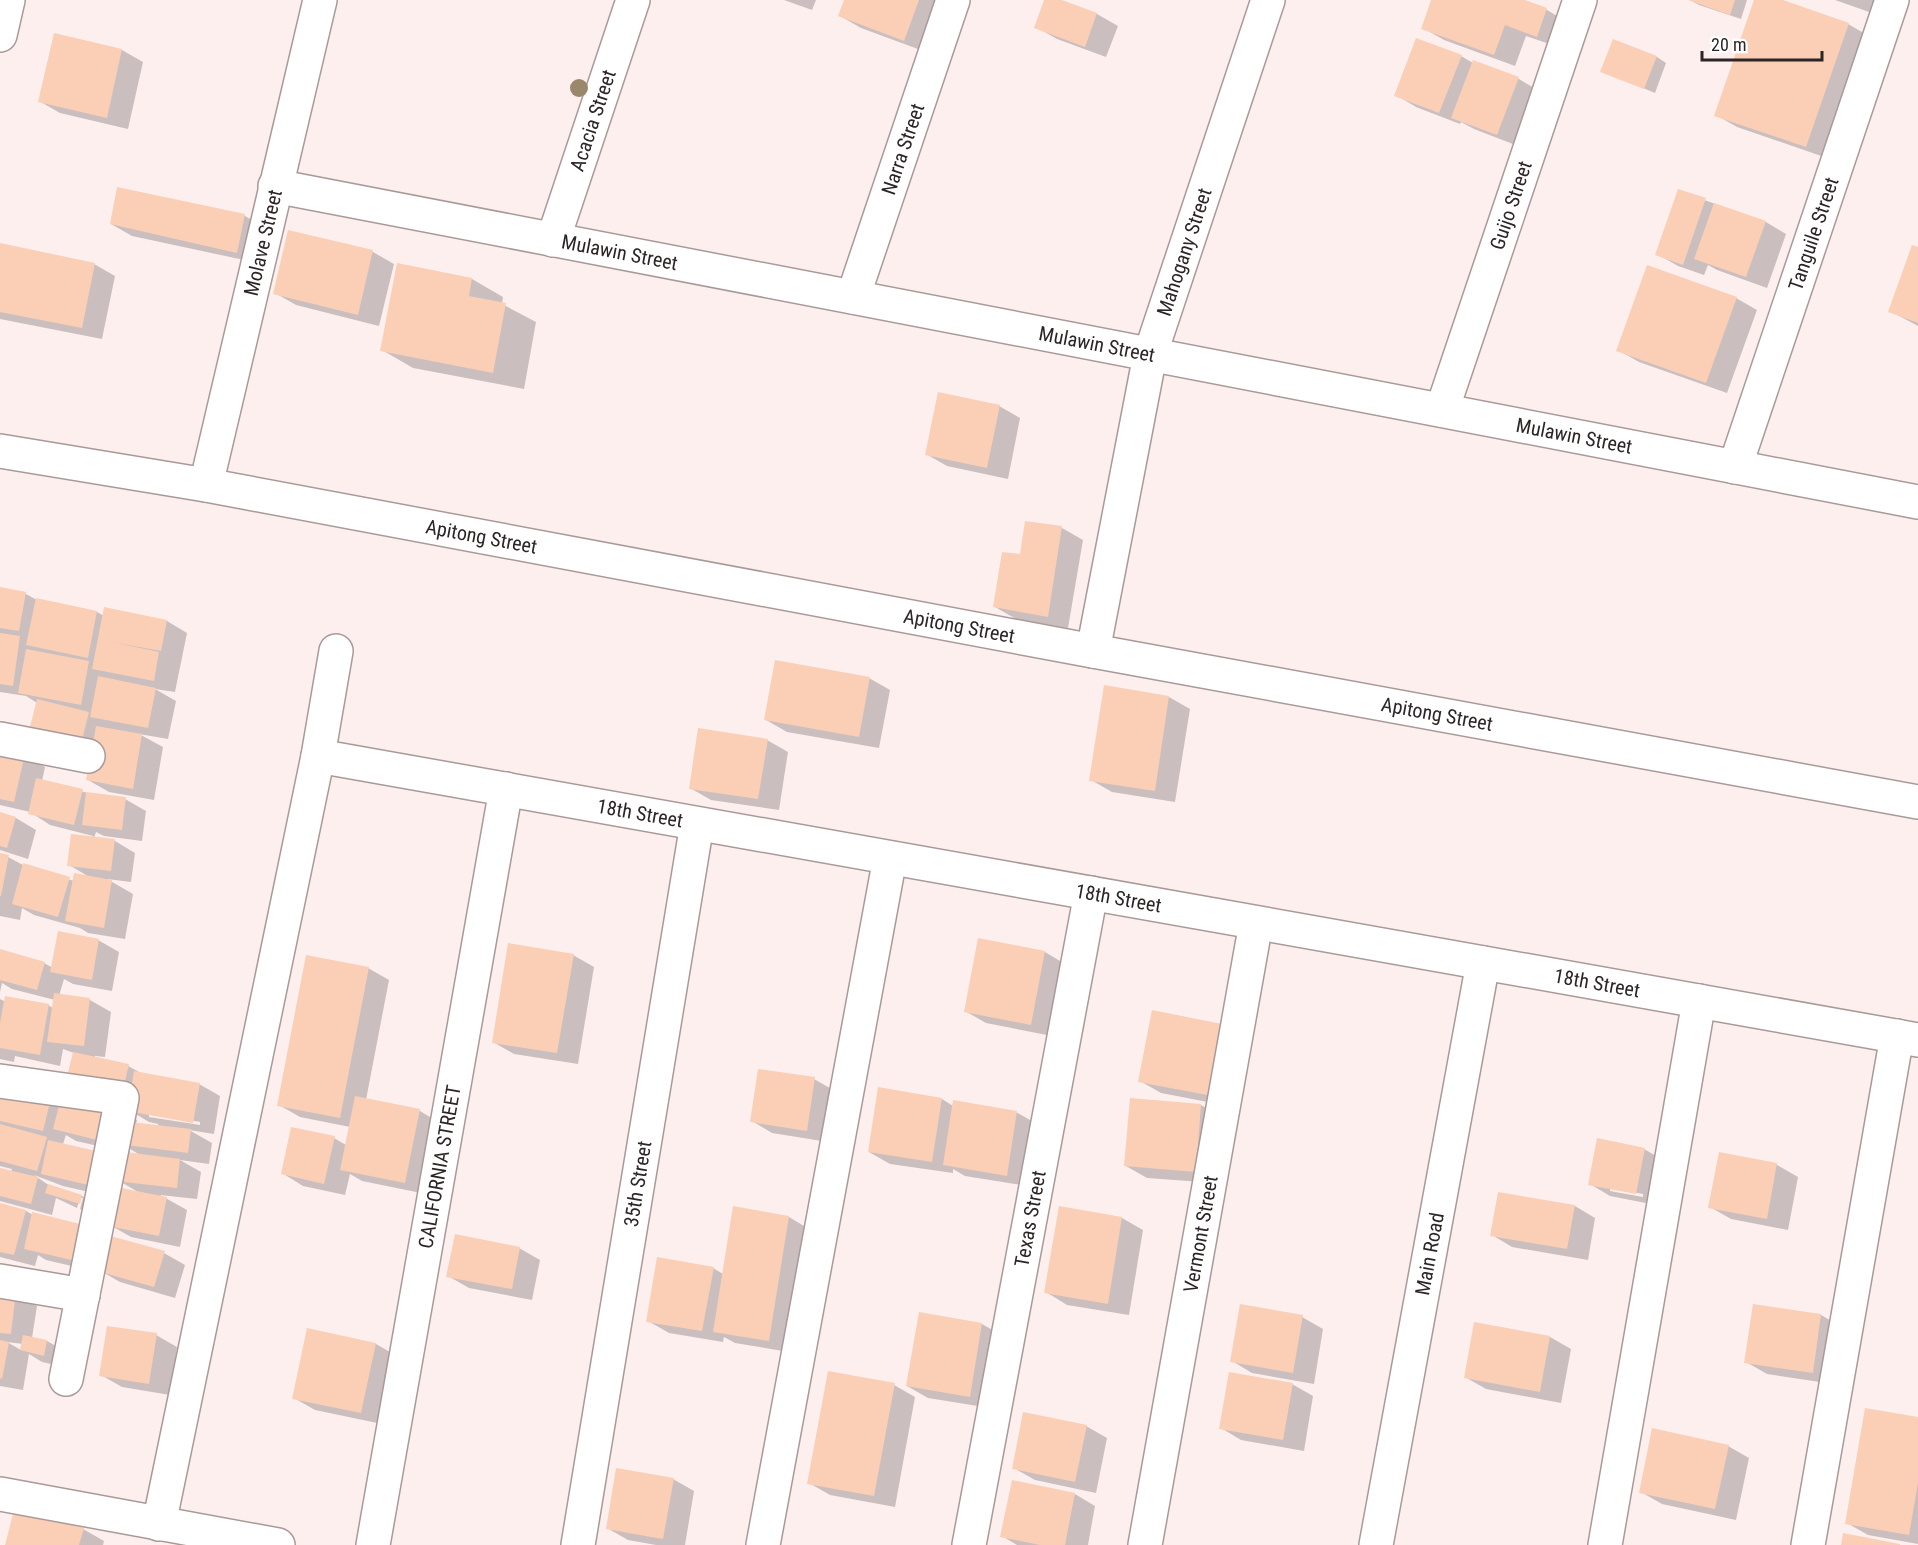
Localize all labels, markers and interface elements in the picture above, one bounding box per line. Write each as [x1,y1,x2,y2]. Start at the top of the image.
scale bar [1702,24,1822,62]
text: 20 m [1711,34,1746,55]
street label: Acacia Street [565,67,621,174]
street label: Narra Street [876,100,929,198]
street label: Guijo Street [1485,158,1537,253]
street label: Tanguile Street [1783,174,1844,294]
street label: Mahogany Street [1152,185,1217,319]
street label: Molave Street [239,187,287,298]
street label: Mulawin Street [560,229,680,275]
street label: Mulawin Street [1037,321,1157,367]
street label: Mulawin Street [1514,413,1634,459]
street label: Apitong Street [424,514,539,559]
street label: Apitong Street [901,604,1017,648]
street label: Apitong Street [1379,692,1495,736]
street label: 18th Street [595,794,685,833]
street label: 18th Street [1074,879,1163,918]
street label: 18th Street [1552,964,1642,1002]
street label: CALIFORNIA STREET [413,1083,466,1250]
street label: 35th Street [619,1139,657,1229]
street label: Texas Street [1009,1168,1051,1269]
street label: Vermont Street [1178,1173,1223,1294]
street label: Main Road [1410,1211,1449,1297]

